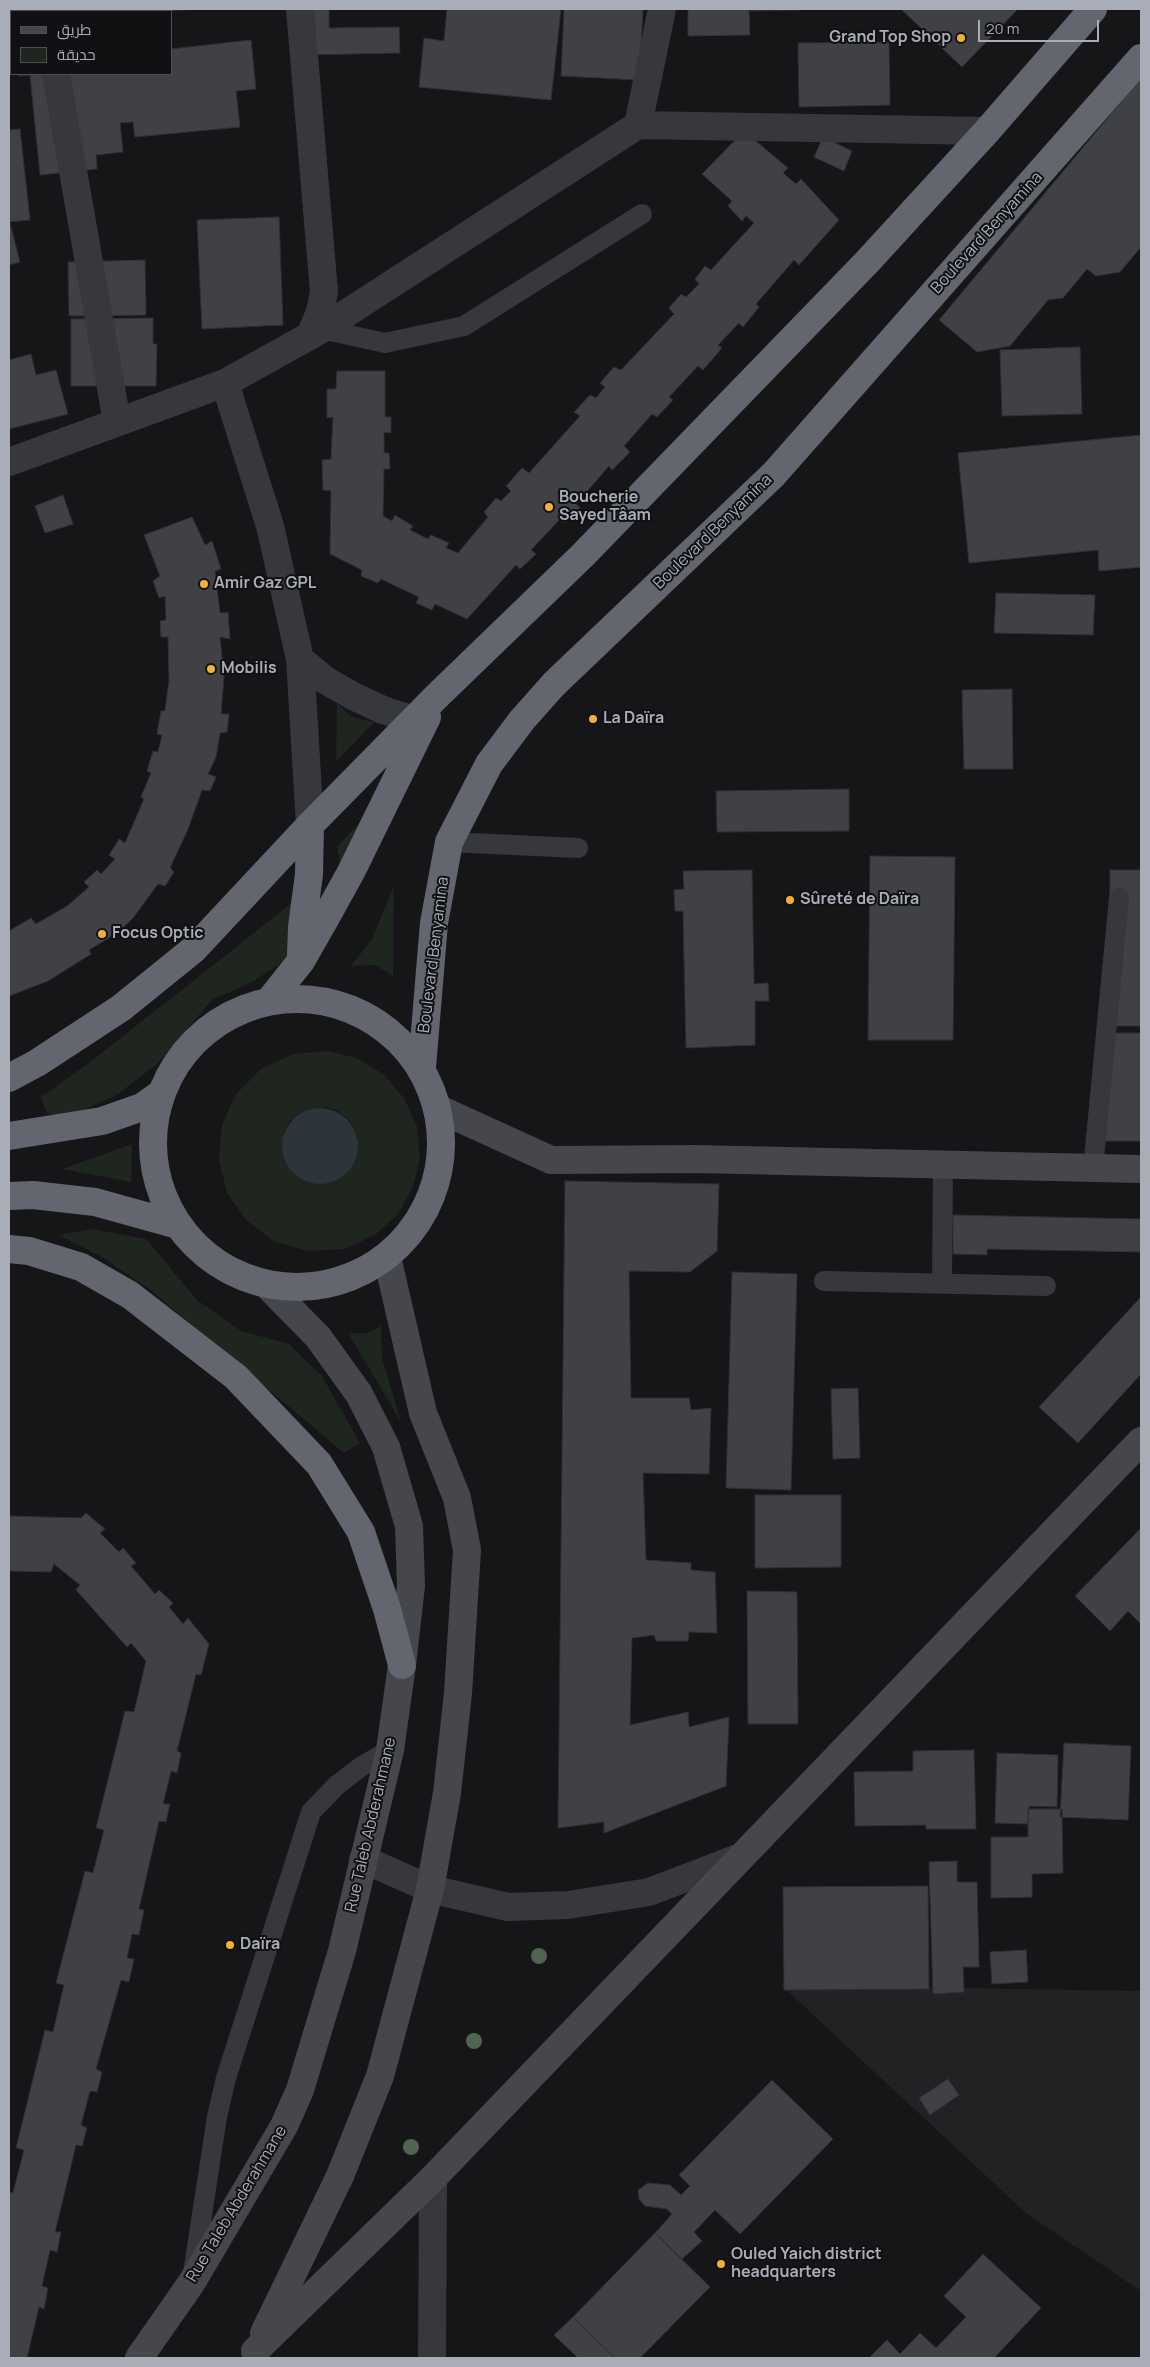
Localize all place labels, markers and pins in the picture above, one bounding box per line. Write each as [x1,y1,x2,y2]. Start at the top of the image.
place label: Grand Top Shop [829,28,951,48]
marker: Grand Top Shop [955,32,967,44]
place label: Boucherie Sayed Tâam [559,488,651,526]
marker: Boucherie Sayed Tâam [543,501,555,513]
place label: Amir Gaz GPL [214,574,316,594]
marker: Amir Gaz GPL [198,578,210,590]
place label: Mobilis [221,659,277,679]
marker: Mobilis [205,663,217,675]
place label: La Daïra [603,709,664,729]
marker: La Daïra [587,713,599,725]
place label: Sûreté de Daïra [800,890,919,910]
marker: Sûreté de Daïra [784,894,796,906]
place label: Focus Optic [112,924,204,944]
marker: Focus Optic [96,928,108,940]
place label: Daïra [240,1935,280,1955]
marker: Daïra [224,1939,236,1951]
place label: Ouled Yaich district headquarters [731,2245,882,2283]
marker: Ouled Yaich district headquarters [715,2258,727,2270]

